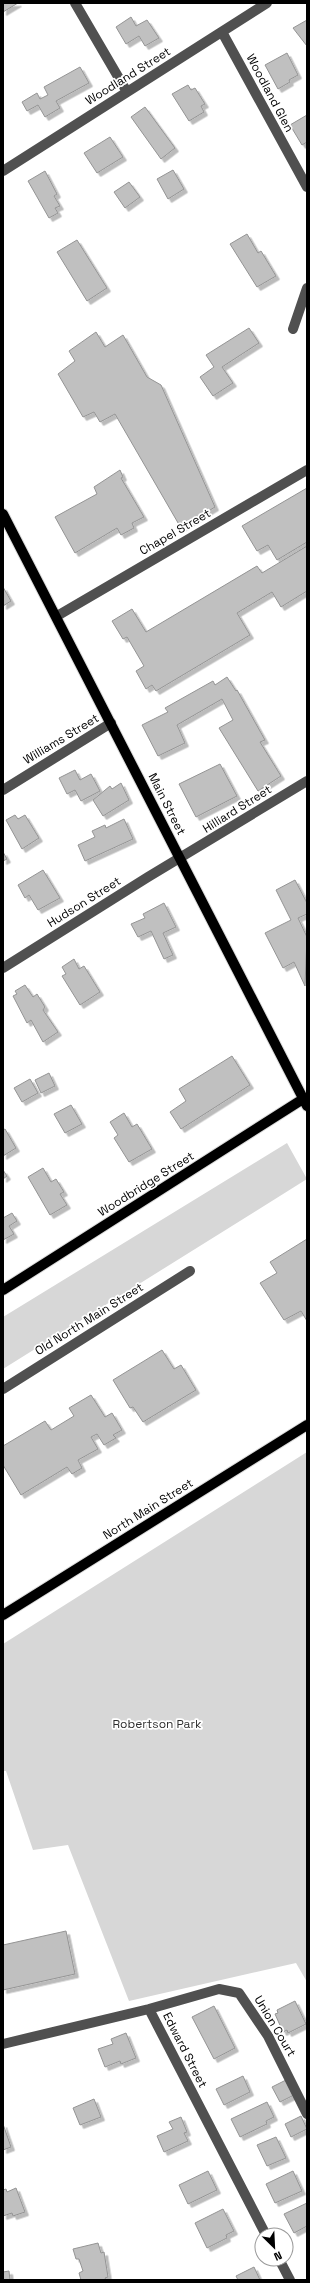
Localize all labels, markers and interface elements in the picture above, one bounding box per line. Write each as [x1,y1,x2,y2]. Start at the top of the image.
street label: Woodland Street [82,43,174,109]
street label: Woodland Glen [243,51,297,135]
street label: Chapel Street [137,505,213,559]
street label: Williams Street [20,710,102,768]
street label: Main Street [145,770,189,838]
street label: Hilliard Street [200,781,274,837]
street label: Hudson Street [44,873,124,931]
street label: Woodbridge Street [95,1148,197,1220]
street label: Old North Main Street [32,1279,146,1359]
street label: North Main Street [100,1475,196,1543]
park label: Robertson Park [113,1716,202,1732]
street label: Union Court [250,1992,300,2060]
street label: Edward Street [159,2010,211,2090]
north arrow [254,2227,294,2267]
text: N [272,2248,284,2264]

